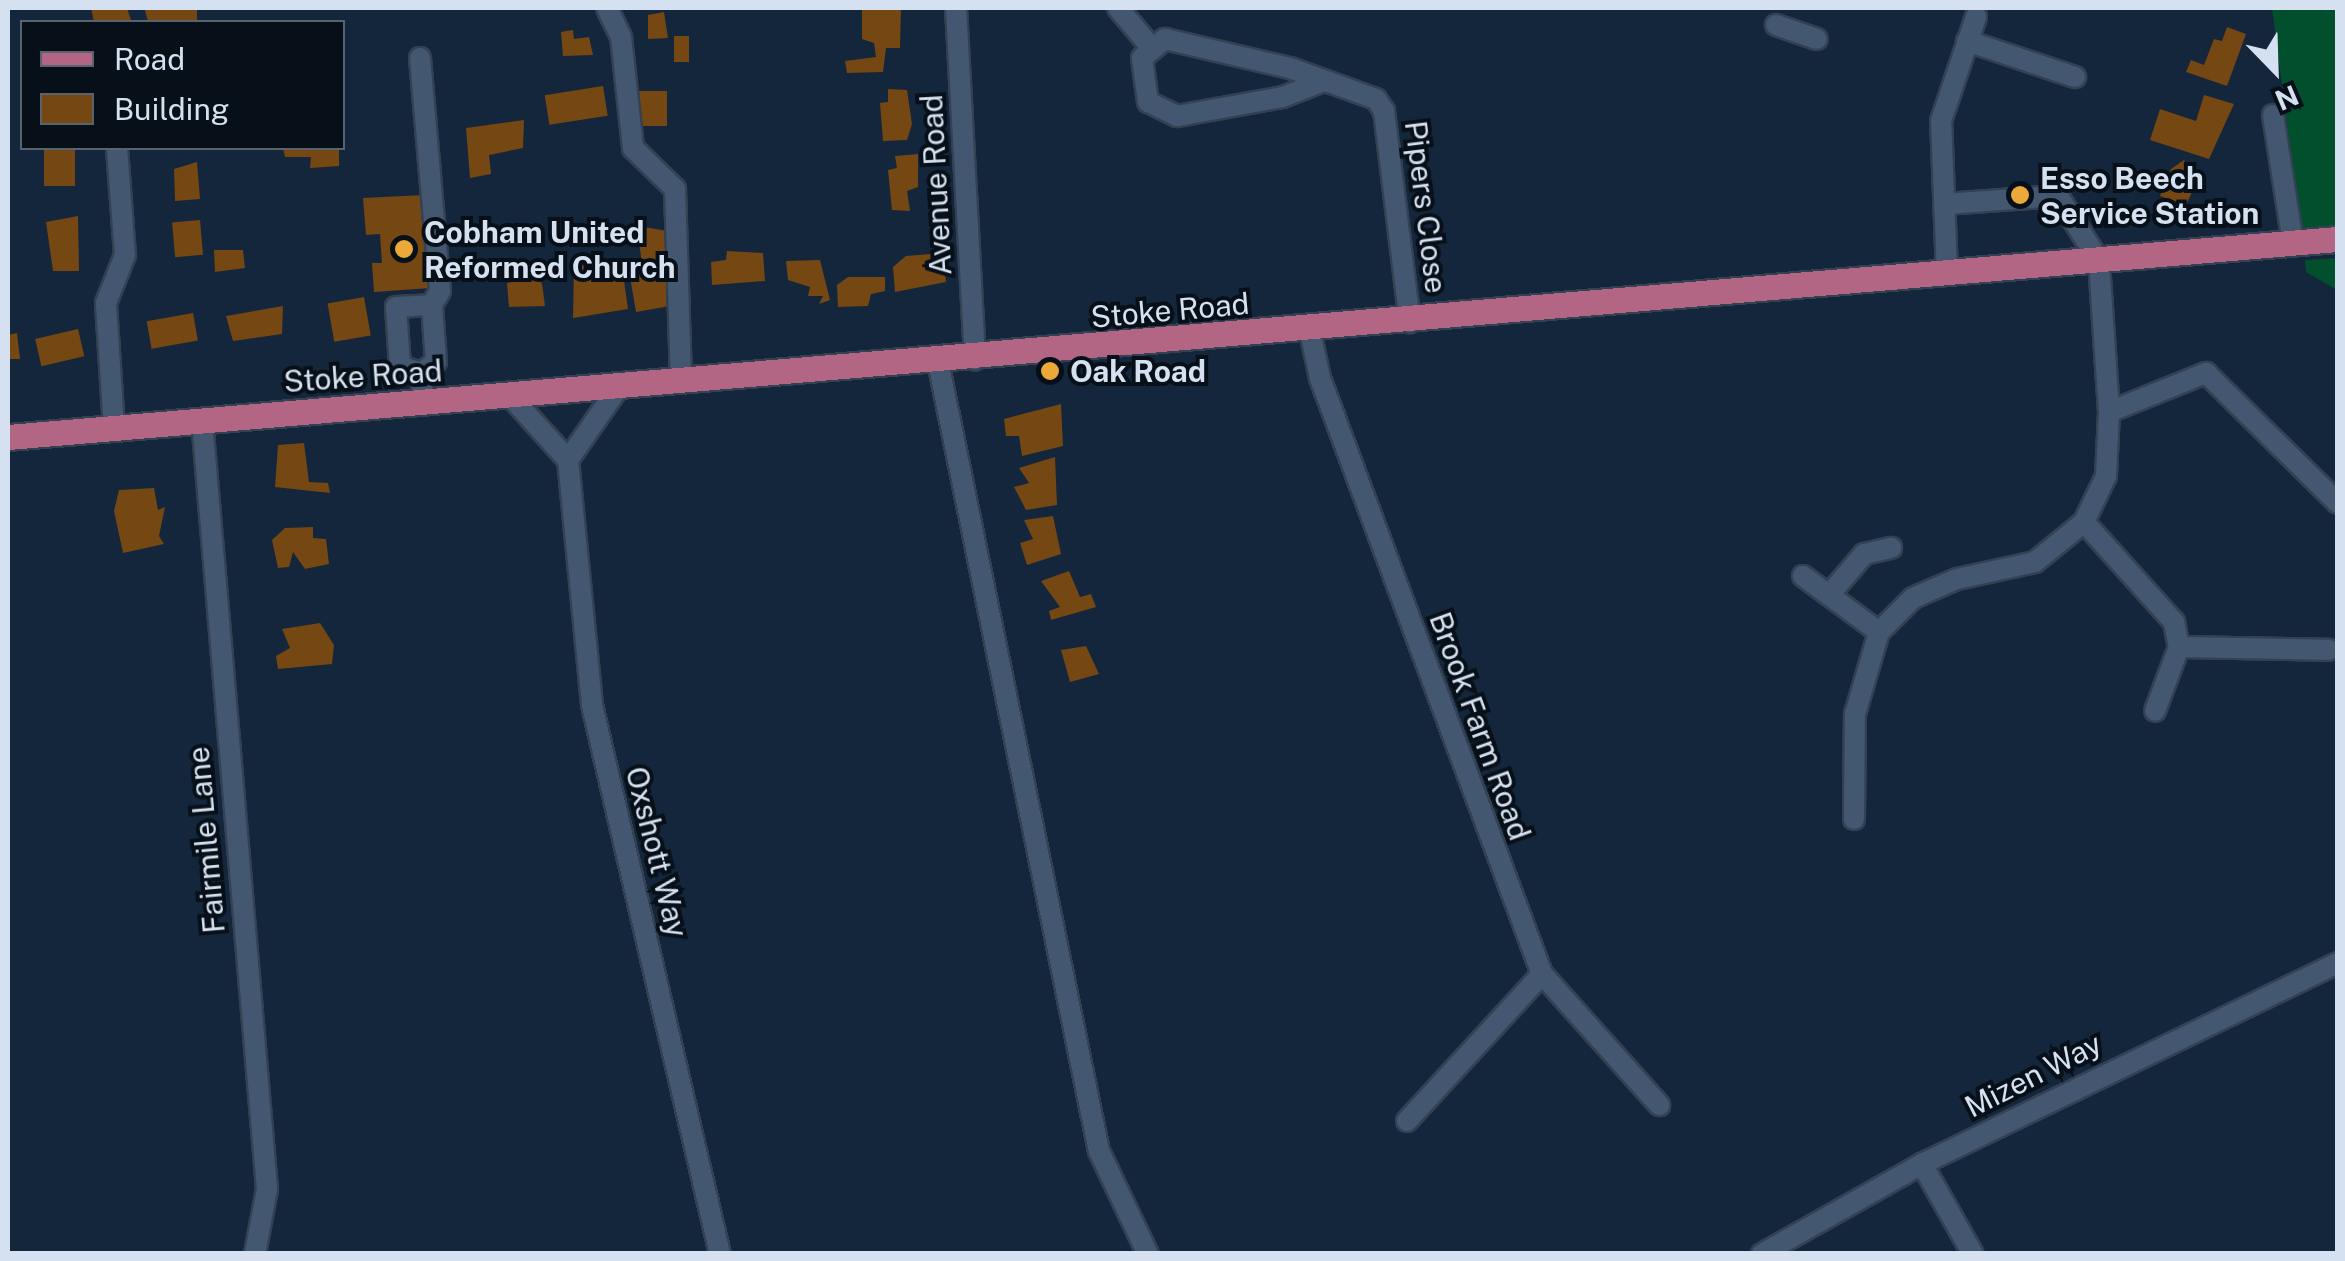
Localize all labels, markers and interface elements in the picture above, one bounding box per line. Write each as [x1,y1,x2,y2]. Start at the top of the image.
legend [20,20,345,150]
north arrow [2225,20,2325,120]
text: Road [114,41,185,77]
text: N [2270,79,2303,118]
text: Building [114,91,229,127]
street label: Avenue Road [913,93,959,277]
street label: Pipers Close [1398,119,1454,295]
place label: Esso Beech Service Station [2040,160,2259,230]
marker: Esso Beech Service Station [2009,184,2031,206]
place label: Cobham United Reformed Church [424,214,675,284]
marker: Cobham United Reformed Church [393,238,415,260]
street label: Stoke Road [1089,285,1251,335]
street label: Stoke Road [282,352,444,400]
place label: Oak Road [1070,353,1206,389]
marker: Oak Road [1039,360,1061,382]
street label: Brook Farm Road [1422,607,1538,845]
street label: Fairmile Lane [180,745,232,935]
street label: Oxshott Way [618,763,696,941]
street label: Mizen Way [1958,1025,2108,1125]

